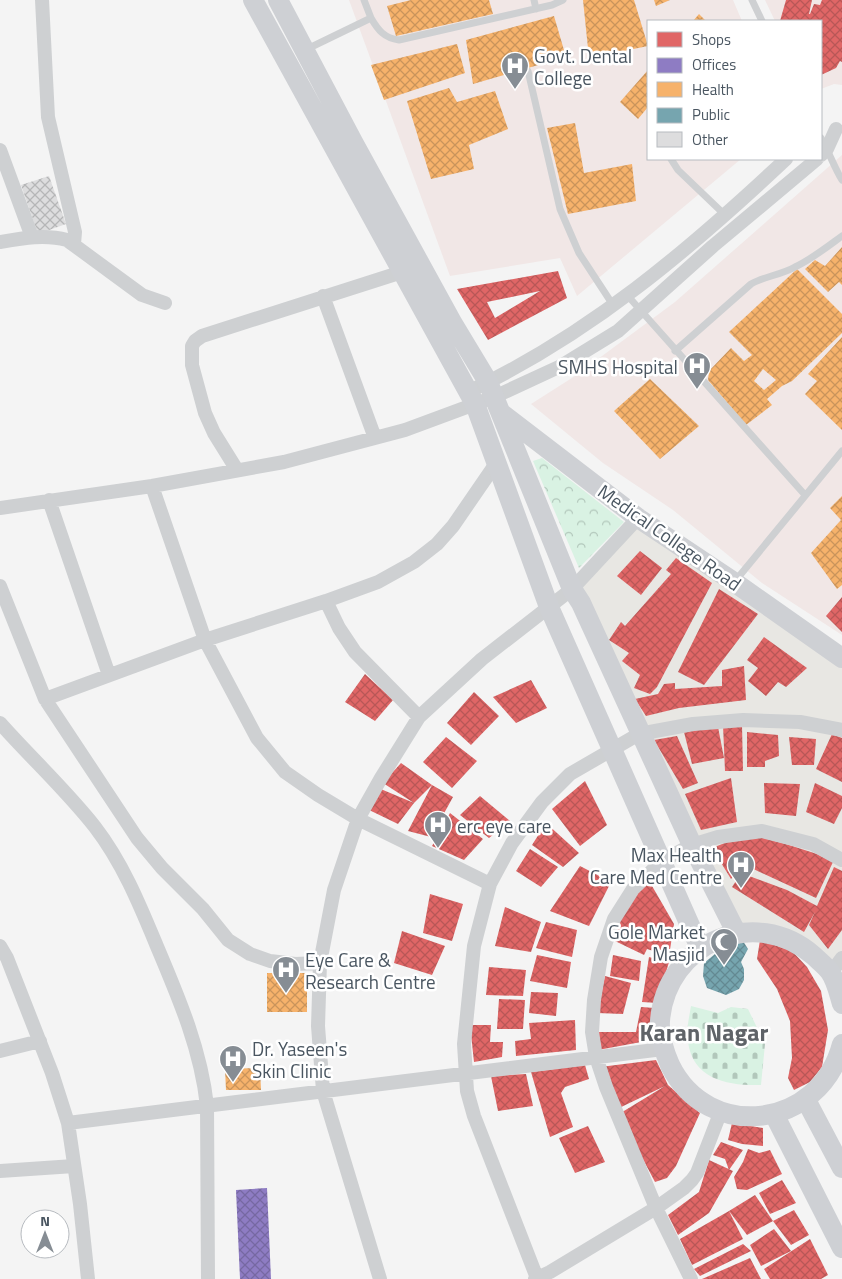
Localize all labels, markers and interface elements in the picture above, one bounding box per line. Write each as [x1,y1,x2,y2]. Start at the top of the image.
legend [647,20,822,160]
text: Shops [692,28,731,51]
place label: Govt. Dental College [534,41,632,92]
hospital icon: Govt. Dental College [500,51,530,90]
text: Offices [692,53,736,76]
text: Health [692,78,734,101]
text: Public [692,103,730,126]
text: Other [692,128,728,151]
hospital icon: SMHS Hospital [682,351,712,390]
place label: SMHS Hospital [558,352,678,381]
street label: Medical College Road [592,477,748,597]
hospital icon: erc eye care [423,810,453,849]
place label: erc eye care [457,811,551,840]
place label: Max Health Care Med Centre [590,840,722,891]
hospital icon: Max Health Care Med Centre [726,850,756,889]
place label: Gole Market Masjid [608,917,705,968]
mosque icon: Gole Market Masjid [709,927,739,966]
place label: Eye Care & Research Centre [305,945,436,996]
hospital icon: Eye Care & Research Centre [271,955,301,994]
district label: Karan Nagar [639,1014,769,1050]
place label: Dr. Yaseen's Skin Clinic [252,1034,347,1085]
hospital icon: Dr. Yaseen's Skin Clinic [218,1044,248,1083]
north arrow [20,1209,70,1259]
text: N [40,1210,50,1231]

